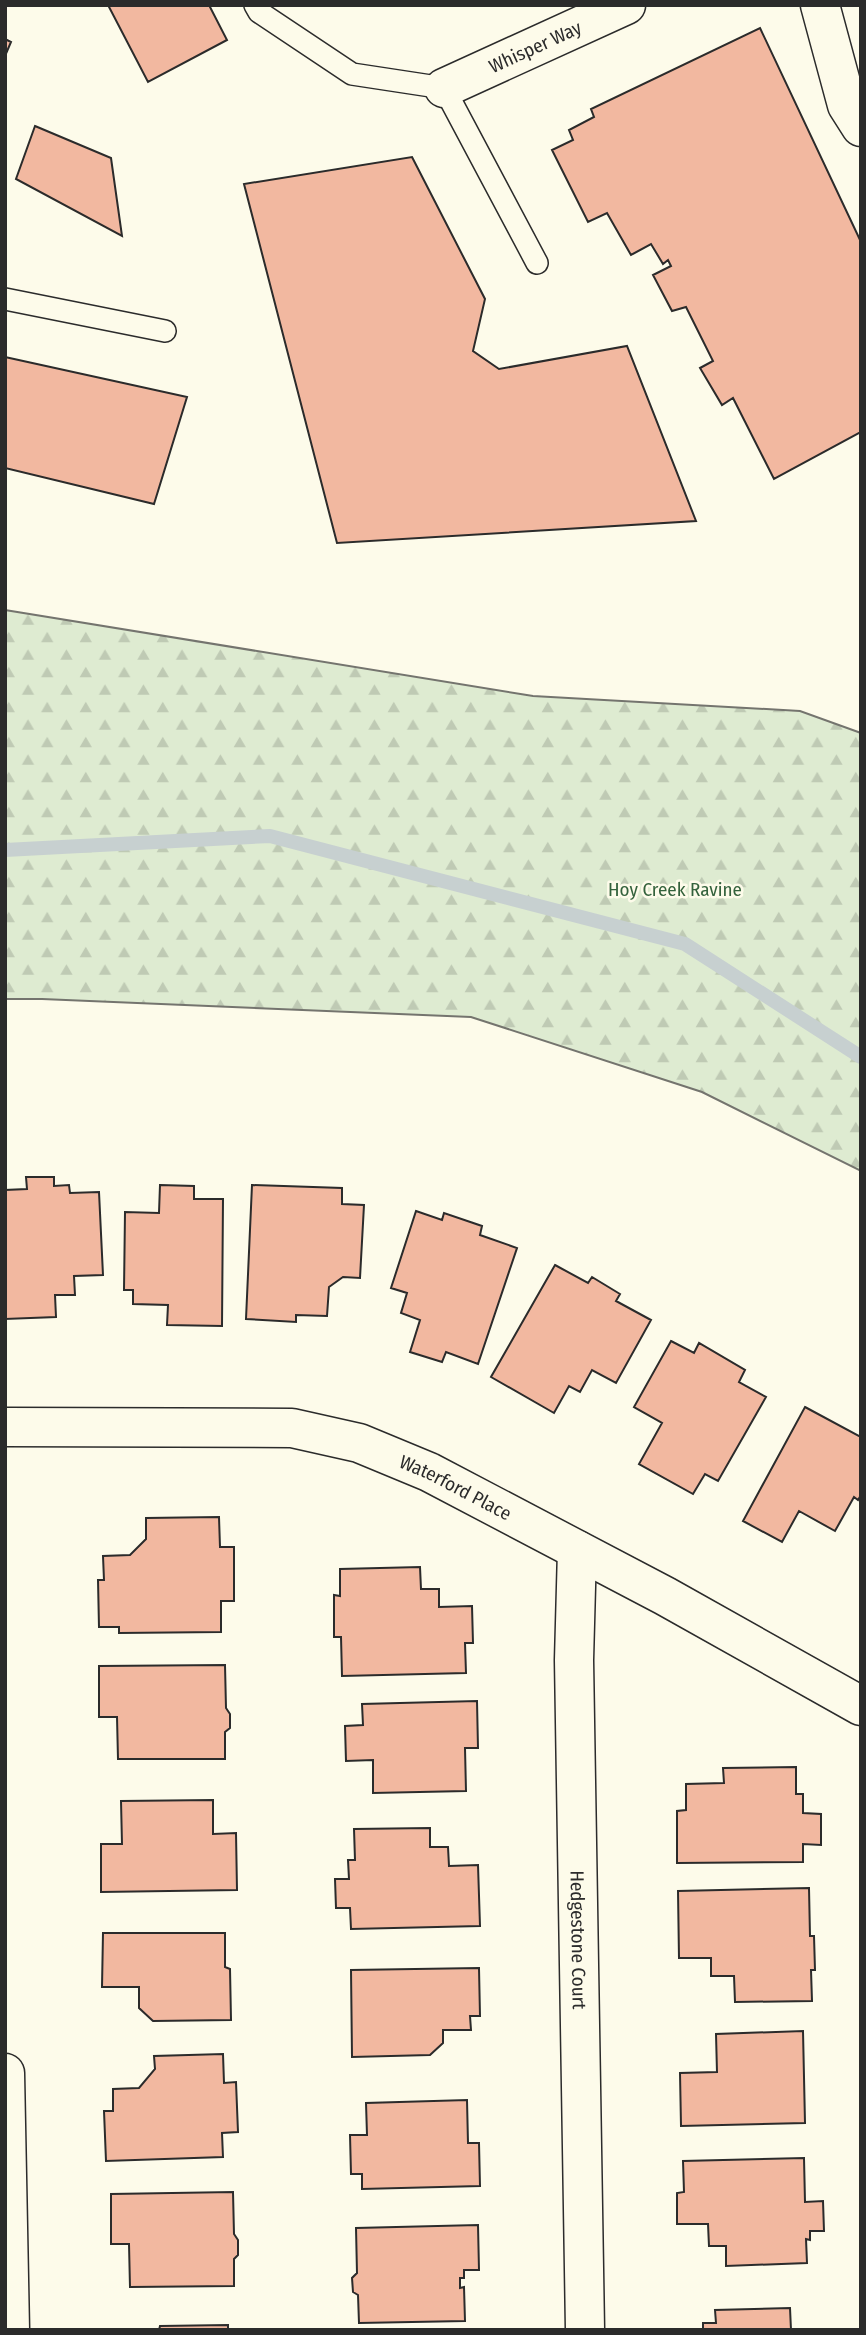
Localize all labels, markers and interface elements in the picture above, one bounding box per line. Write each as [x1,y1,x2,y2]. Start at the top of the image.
street label: Whisper Way [485,15,585,78]
park label: Hoy Creek Ravine [608,878,742,901]
street label: Waterford Place [396,1450,516,1525]
street label: Hedgestone Court [566,1870,591,2010]

